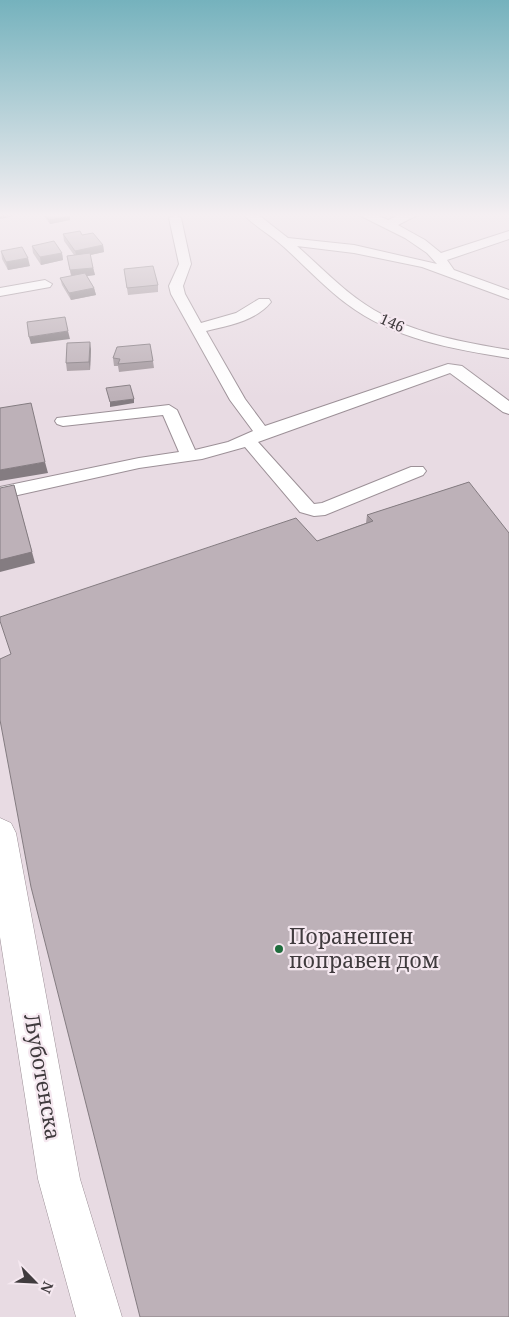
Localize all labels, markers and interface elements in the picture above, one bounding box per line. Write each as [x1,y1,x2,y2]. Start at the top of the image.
street label: 146 [377,308,408,336]
place label: Поранешен поправен дом [289,922,439,974]
marker: Поранешен поправен дом [273,943,285,955]
street label: Љуботенска [18,1011,68,1142]
north arrow [10,1257,60,1307]
text: N [36,1279,58,1296]

